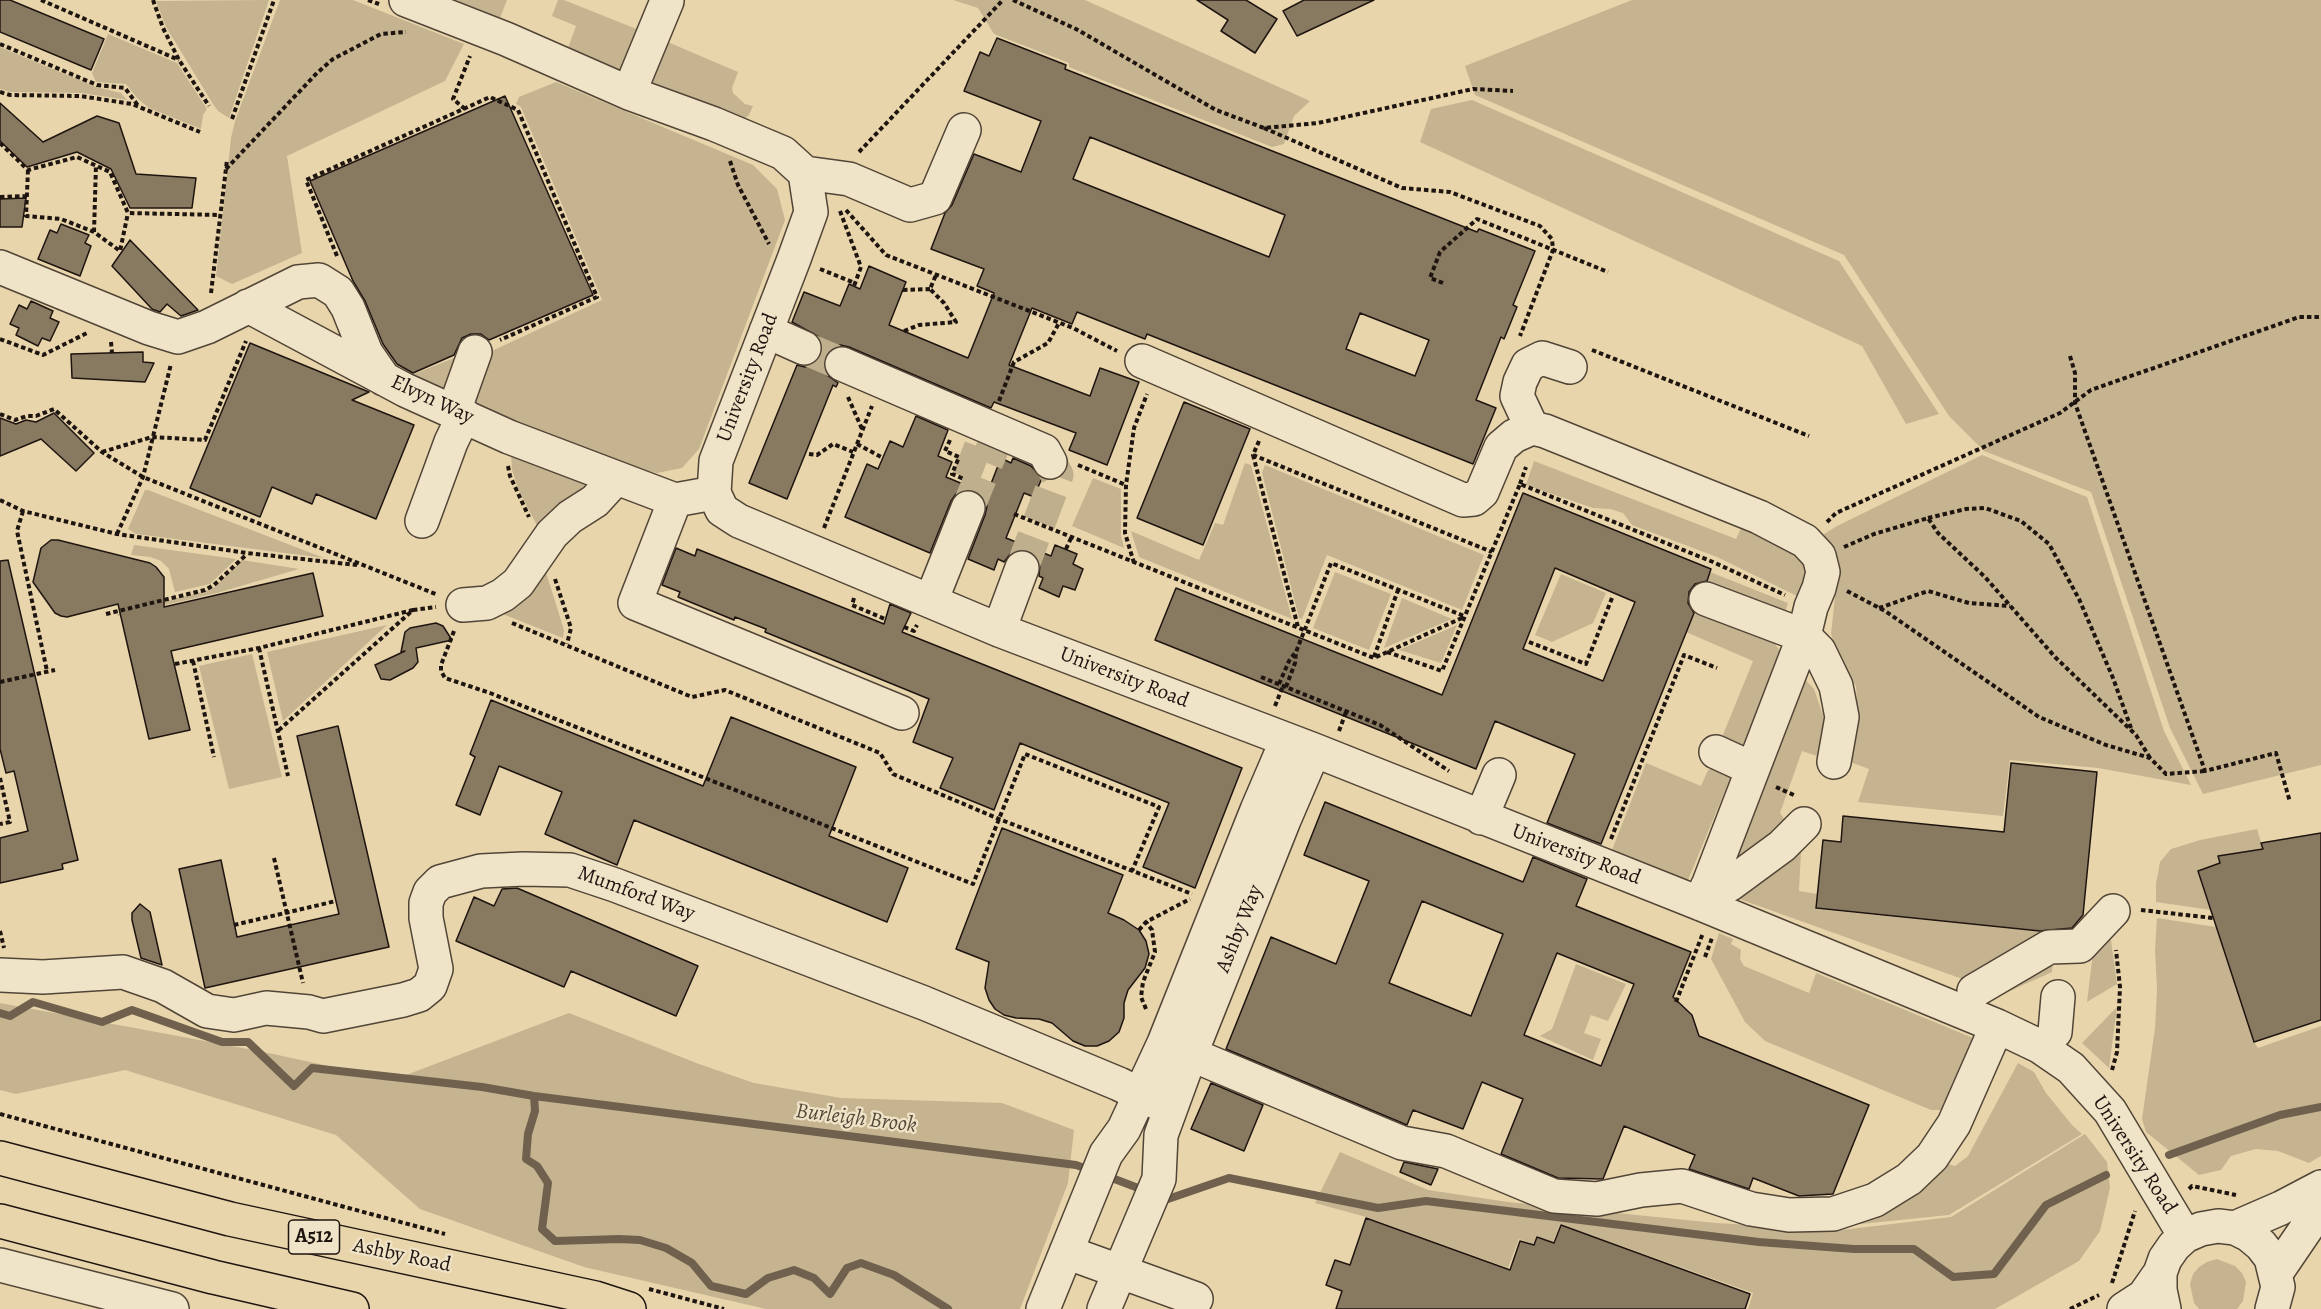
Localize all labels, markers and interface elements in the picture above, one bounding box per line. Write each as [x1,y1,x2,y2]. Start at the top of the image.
street label: University Road [712,310,784,446]
street label: Elvyn Way [387,370,477,430]
street label: University Road [1056,642,1192,714]
street label: University Road [1508,819,1644,891]
street label: Mumford Way [574,861,698,927]
street label: Ashby Way [1211,881,1269,977]
street label: University Road [2086,1091,2182,1219]
water label: Burleigh Brook [794,1098,918,1140]
road number: A512 [288,1220,340,1254]
street label: Ashby Road [351,1233,453,1279]

